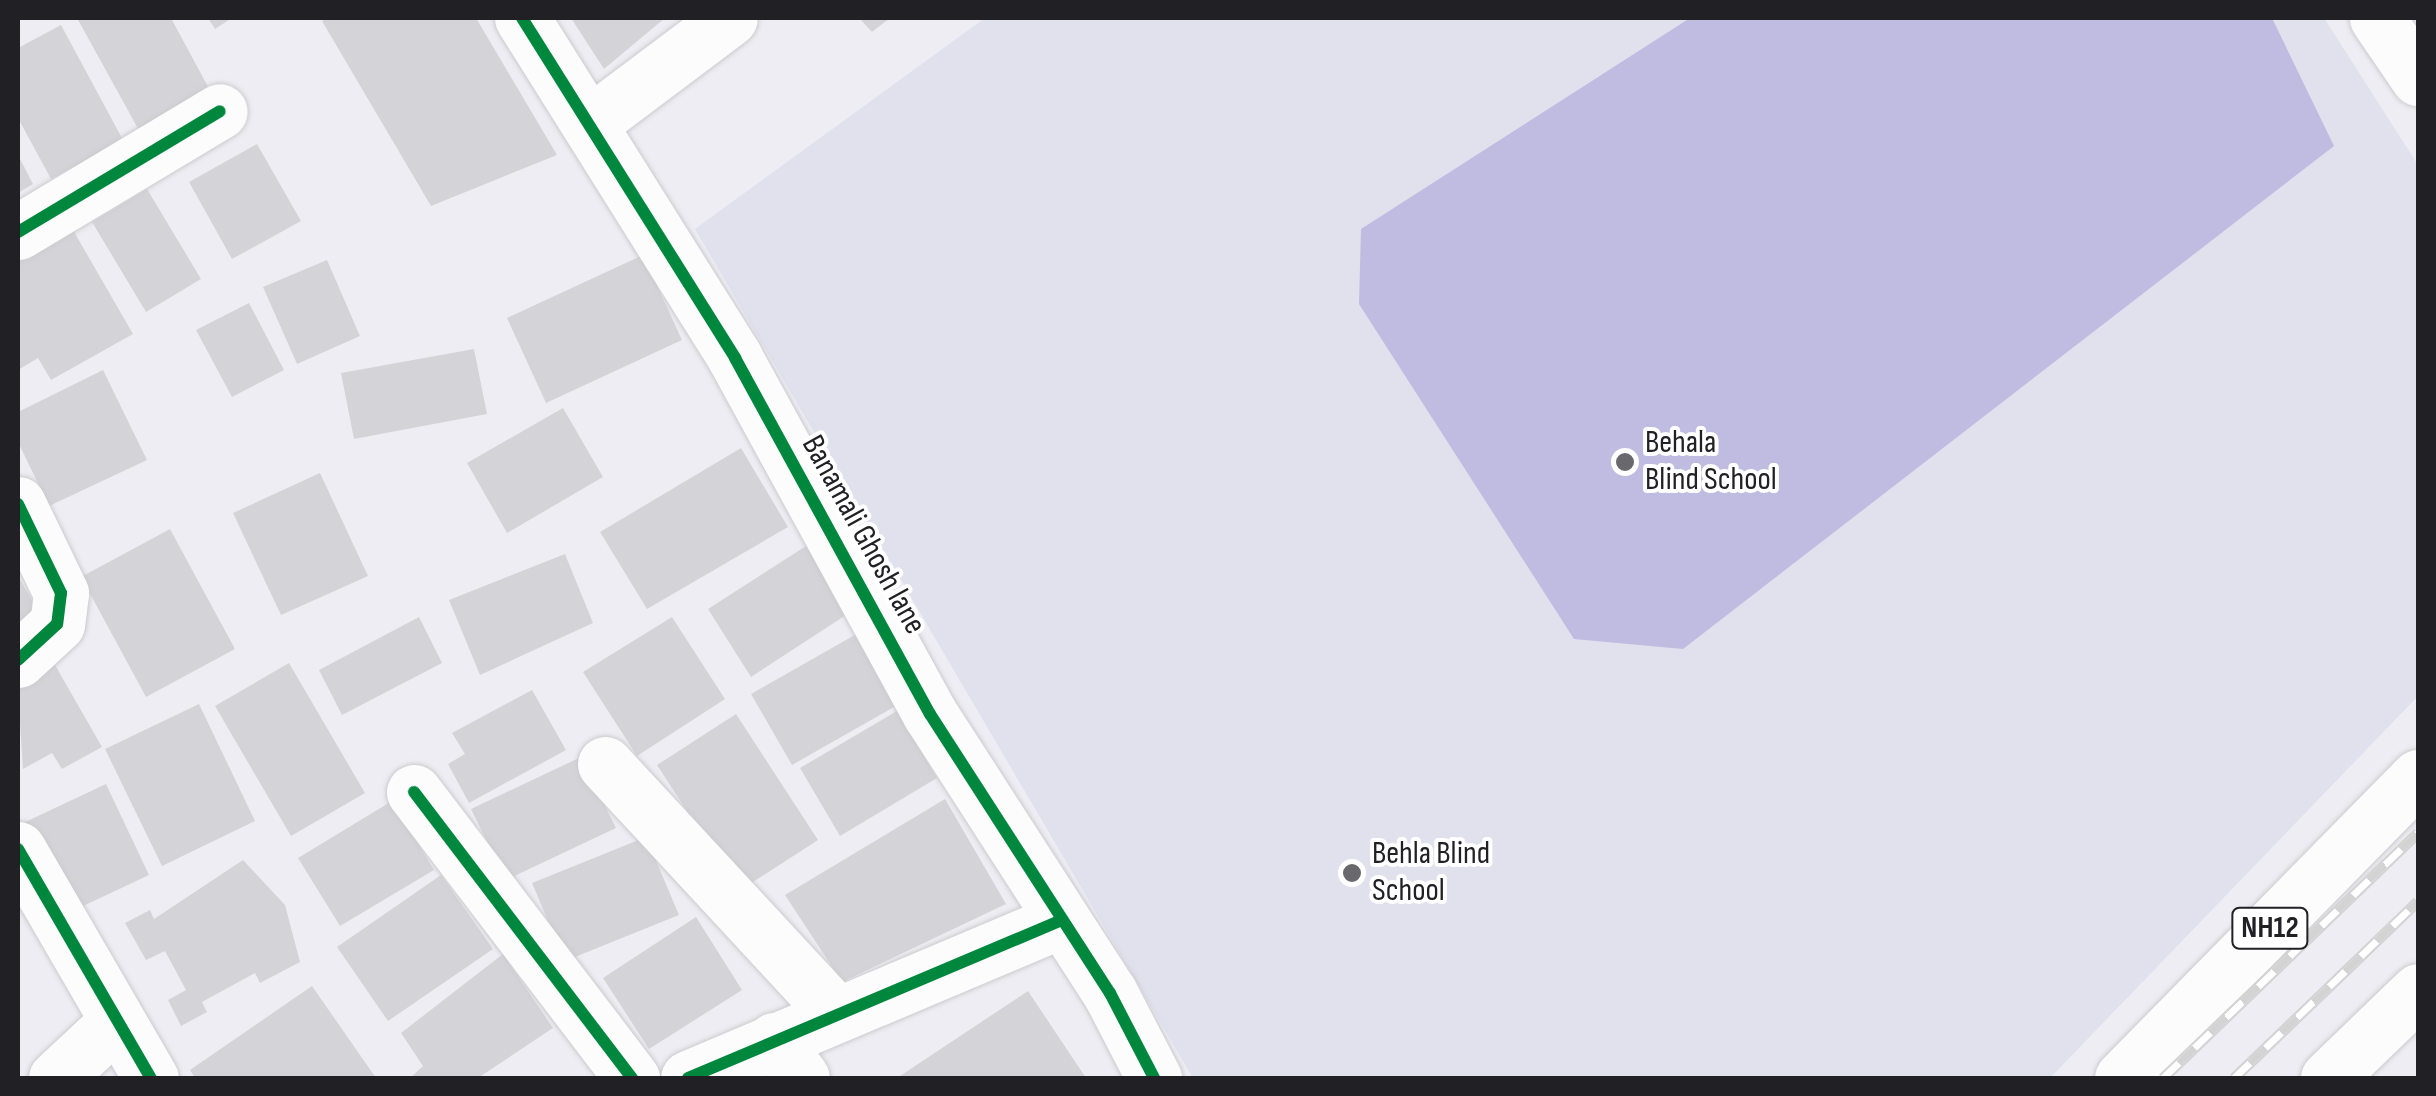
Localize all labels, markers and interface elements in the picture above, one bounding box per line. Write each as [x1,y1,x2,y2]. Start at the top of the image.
place label: Behala Blind School [1645,425,1777,500]
street label: Banamali Ghosh lane [793,429,933,641]
marker: Behala Blind School [1614,451,1636,473]
place label: Behla Blind School [1372,836,1490,911]
marker: Behla Blind School [1341,862,1363,884]
road number: NH12 [2230,903,2310,953]

